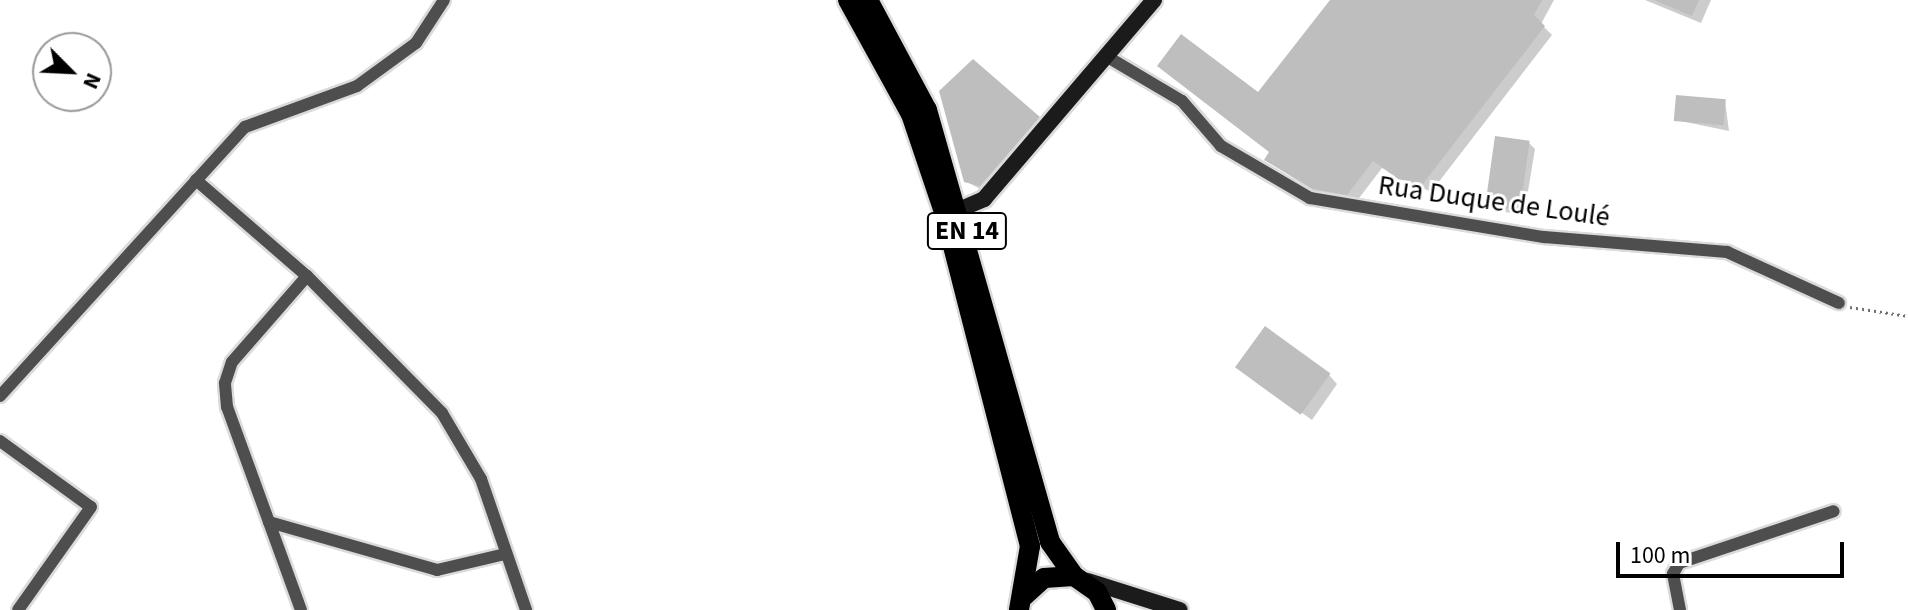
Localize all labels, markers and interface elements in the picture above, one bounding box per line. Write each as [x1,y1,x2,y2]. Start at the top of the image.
north arrow [32,32,112,112]
text: N [75,68,110,94]
street label: Rua Duque de Loulé [1376,168,1612,234]
road number: EN 14 [925,209,1009,253]
scale bar [1620,526,1848,576]
text: 100 m [1630,538,1690,573]

